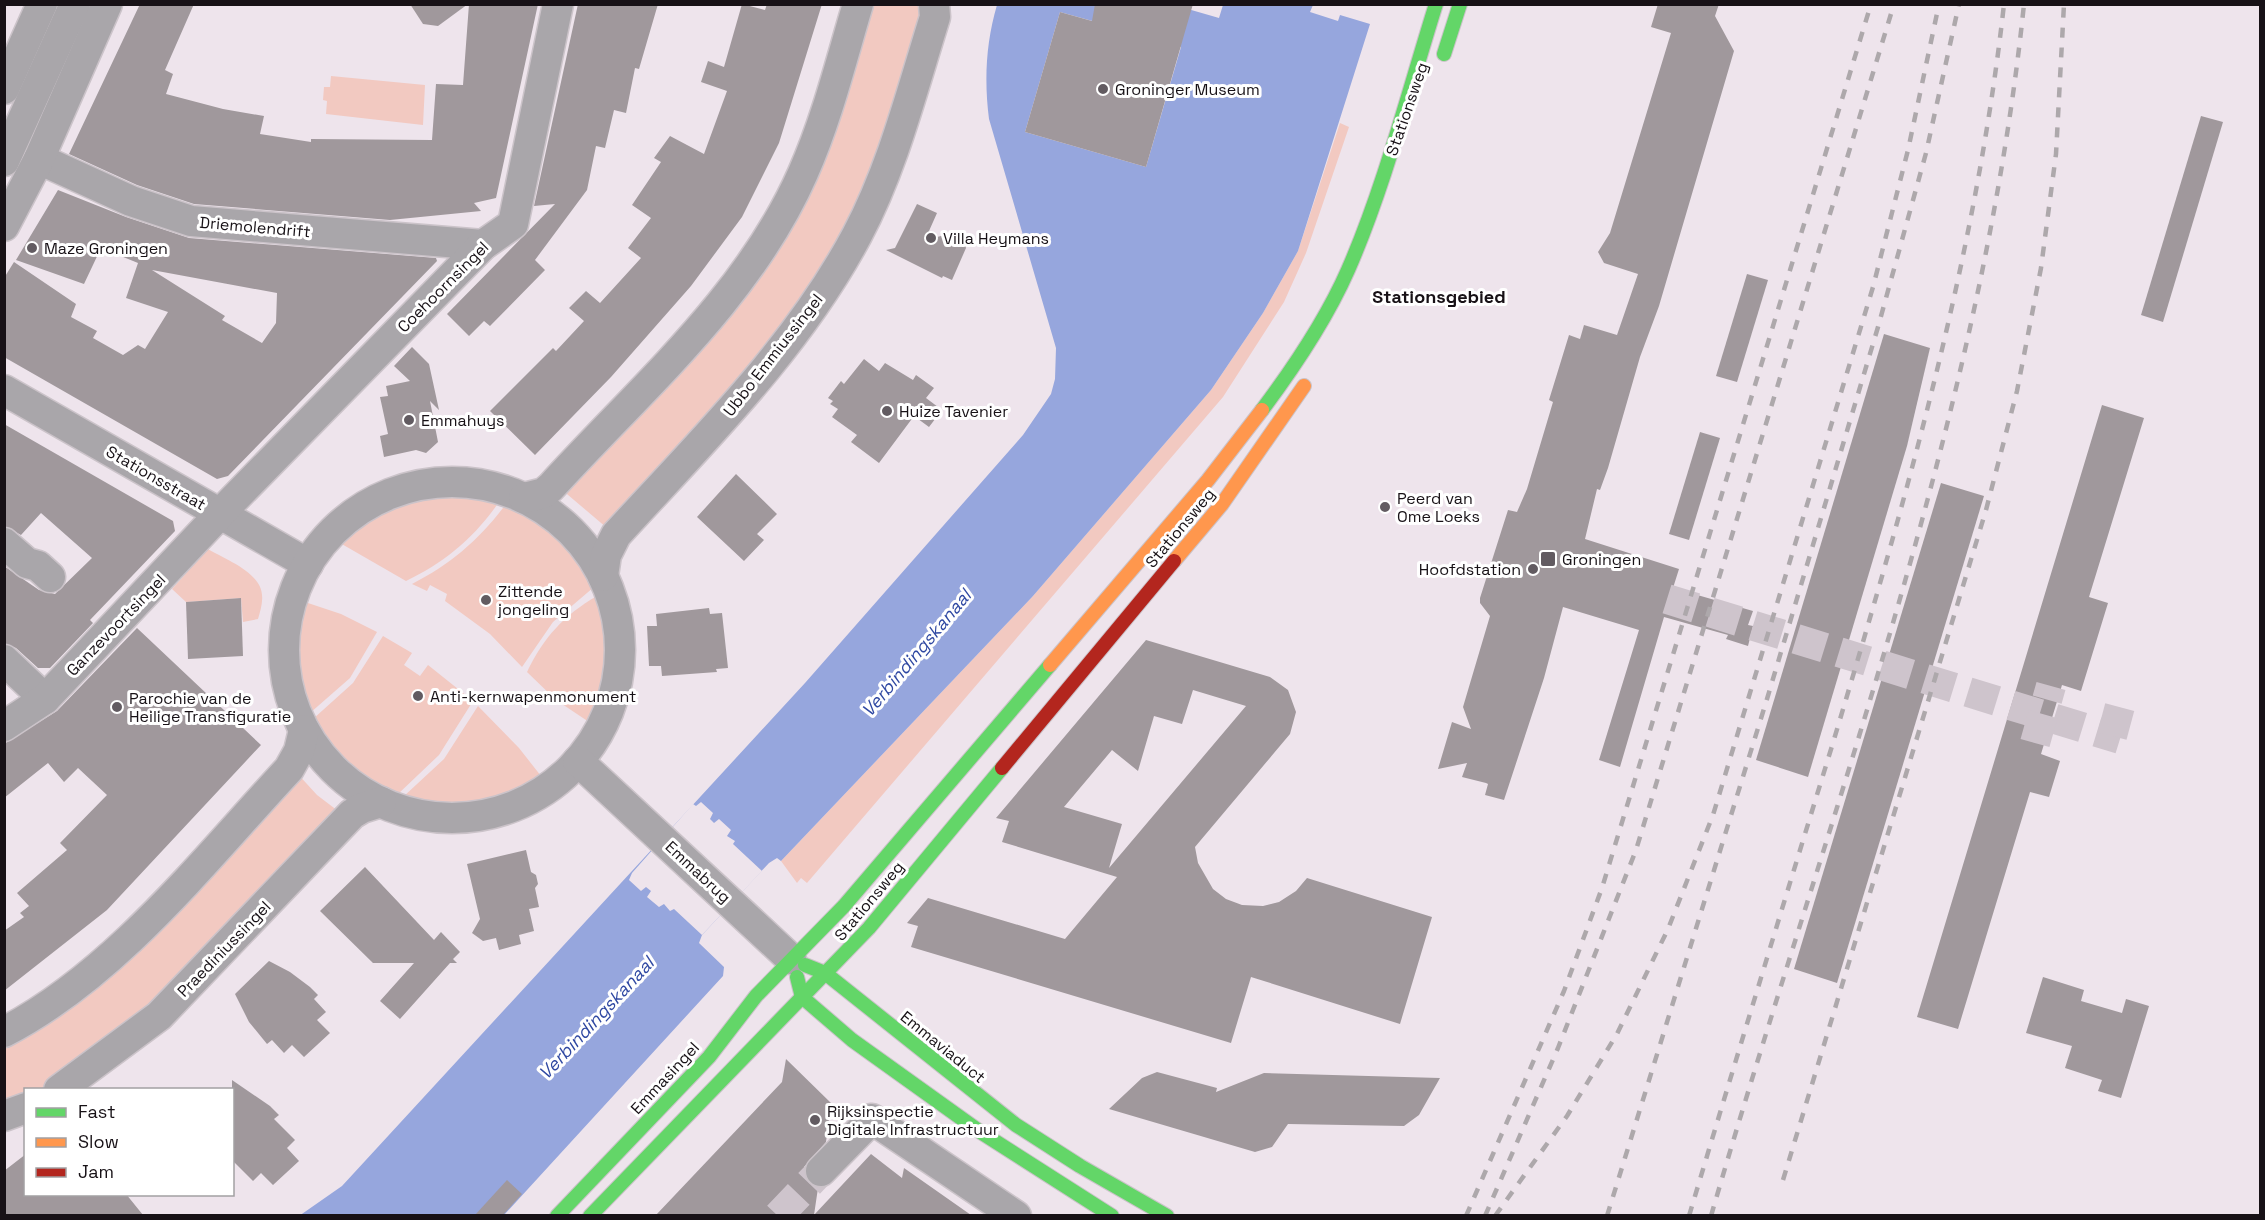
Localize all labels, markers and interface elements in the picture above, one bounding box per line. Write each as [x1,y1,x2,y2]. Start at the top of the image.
street label: Stationsweg [1381,59,1433,159]
place label: Groninger Museum [1115,79,1260,100]
marker: Groninger Museum [1096,82,1110,96]
street label: Driemolendrift [199,212,311,242]
place label: Villa Heymans [943,228,1049,249]
marker: Villa Heymans [924,231,938,245]
street label: Coehoornsingel [393,237,493,337]
place label: Maze Groningen [44,238,168,259]
marker: Maze Groningen [25,241,39,255]
district label: Stationsgebied [1372,285,1506,308]
street label: Ubbo Emmiussingel [719,290,827,420]
place label: Huize Tavenier [899,401,1008,422]
marker: Huize Tavenier [880,404,894,418]
place label: Emmahuys [421,410,504,431]
marker: Emmahuys [402,413,416,427]
street label: Stationsstraat [102,441,210,515]
street label: Stationsweg [1141,484,1219,572]
place label: Peerd van Ome Loeks [1397,488,1480,527]
marker: Peerd van Ome Loeks [1378,500,1392,514]
place label: Groningen [1562,549,1641,570]
marker: Groningen [1539,550,1557,568]
place label: Hoofdstation [1419,559,1521,580]
marker: Hoofdstation [1526,562,1540,576]
street label: Ganzevoortsingel [62,569,170,681]
place label: Zittende jongeling [497,581,569,620]
water label: Verbindingskanaal [856,583,978,721]
marker: Zittende jongeling [479,593,493,607]
place label: Anti-kernwapenmonument [430,686,636,707]
place label: Parochie van de Heilige Transfiguratie [129,688,291,727]
marker: Anti-kernwapenmonument [411,689,425,703]
marker: Parochie van de Heilige Transfiguratie [110,700,124,714]
street label: Emmabrug [661,836,735,908]
street label: Stationsweg [830,857,908,945]
street label: Praediniussingel [173,896,275,1002]
water label: Verbindingskanaal [533,950,660,1084]
street label: Emmaviaduct [896,1006,990,1088]
street label: Emmasingel [626,1037,704,1119]
legend [24,1088,234,1196]
text: Fast [78,1100,115,1123]
place label: Rijksinspectie Digitale Infrastructuur [827,1101,999,1140]
marker: Rijksinspectie Digitale Infrastructuur [808,1113,822,1127]
text: Slow [78,1130,119,1153]
text: Jam [78,1160,114,1183]

